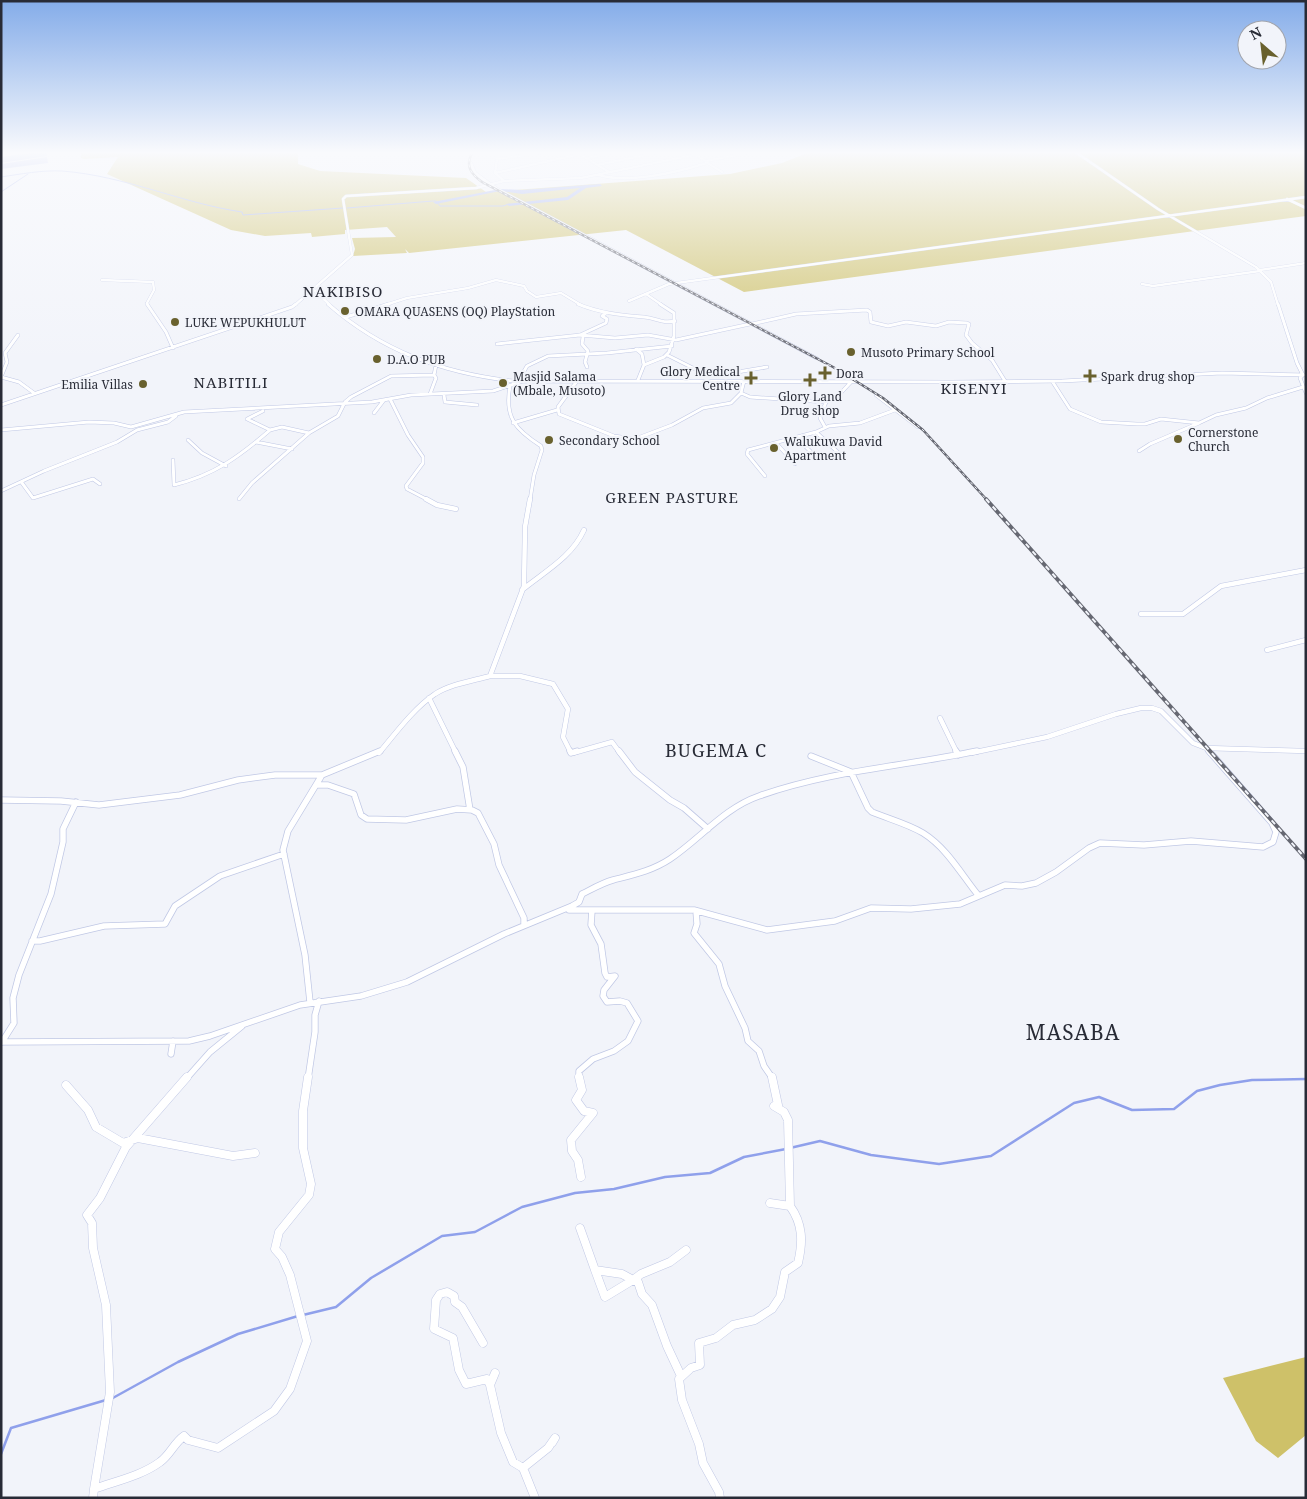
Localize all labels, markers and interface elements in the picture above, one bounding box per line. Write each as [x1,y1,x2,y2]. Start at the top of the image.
north arrow [1237,20,1287,70]
text: N [1246,22,1265,44]
district label: NAKIBISO [303,281,383,301]
place label: OMARA QUASENS (OQ) PlayStation [355,303,556,320]
marker: OMARA QUASENS (OQ) PlayStation [339,305,351,317]
place label: LUKE WEPUKHULUT [185,314,307,331]
marker: LUKE WEPUKHULUT [169,316,181,328]
place label: Musoto Primary School [861,344,995,361]
marker: Musoto Primary School [845,346,857,358]
place label: D.A.O PUB [387,351,446,368]
marker: D.A.O PUB [371,353,383,365]
place label: Glory Medical Centre [660,363,740,394]
place label: Dora [836,365,864,382]
marker: Dora [818,366,832,380]
place label: Masjid Salama (Mbale, Musoto) [513,368,605,399]
place label: Spark drug shop [1101,368,1195,385]
marker: Spark drug shop [1083,369,1097,383]
marker: Glory Medical Centre [744,371,758,385]
district label: NABITILI [194,372,268,392]
marker: Glory Land Drug shop [803,373,817,387]
place label: Emilia Villas [61,376,133,393]
marker: Masjid Salama (Mbale, Musoto) [497,377,509,389]
marker: Emilia Villas [137,378,149,390]
district label: KISENYI [941,378,1007,398]
place label: Glory Land Drug shop [778,388,843,419]
place label: Cornerstone Church [1188,424,1258,455]
place label: Secondary School [559,432,660,449]
place label: Walukuwa David Apartment [784,433,883,464]
marker: Cornerstone Church [1172,433,1184,445]
marker: Secondary School [543,434,555,446]
marker: Walukuwa David Apartment [768,442,780,454]
district label: GREEN PASTURE [605,487,739,507]
district label: BUGEMA C [665,738,767,762]
district label: MASABA [1026,1018,1120,1046]

